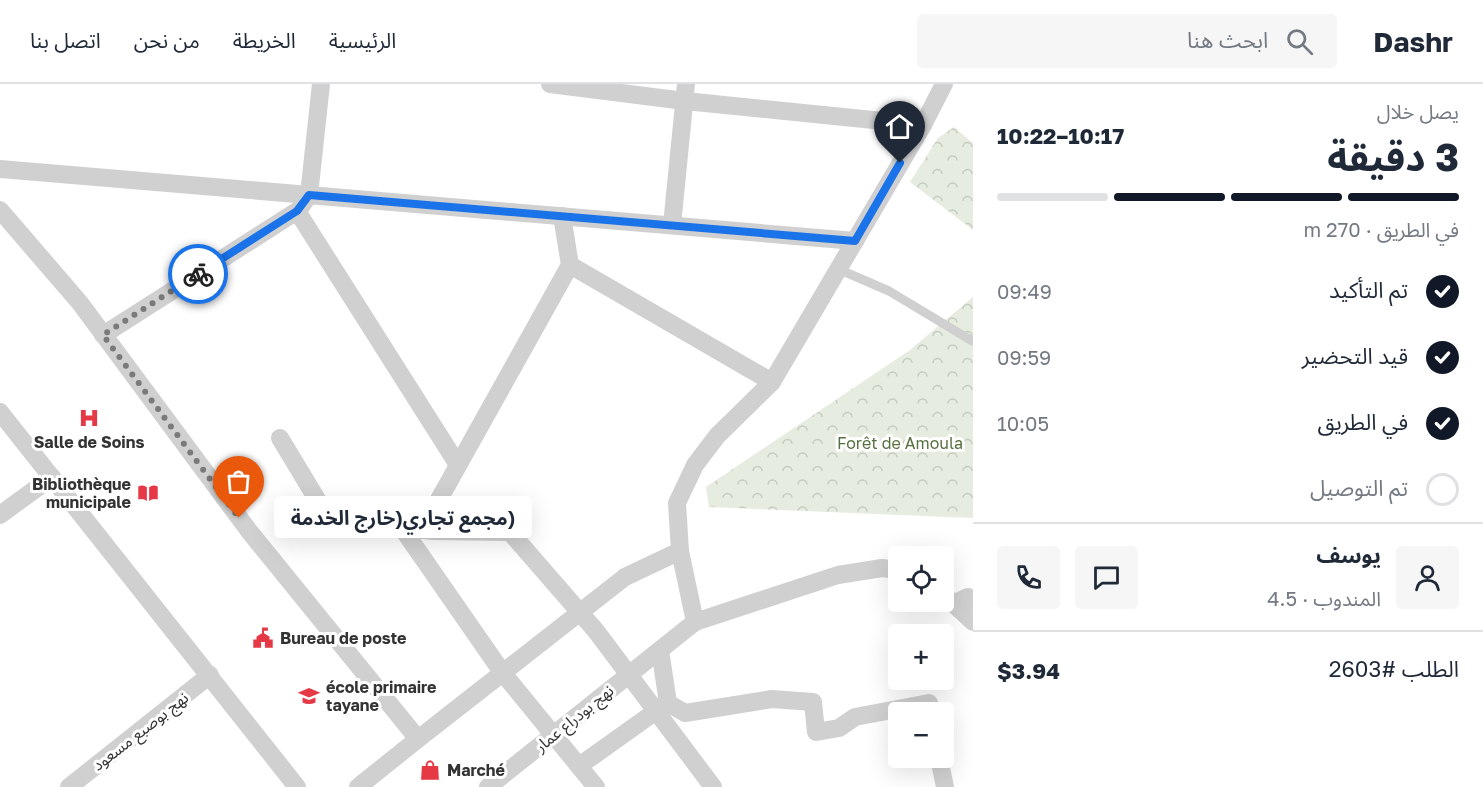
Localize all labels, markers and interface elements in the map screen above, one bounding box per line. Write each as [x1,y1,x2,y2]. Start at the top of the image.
search box [917,14,1337,68]
icon: search [1283,25,1316,58]
text: Dashr [1373,25,1453,58]
text: ابحث هنا [1187,26,1268,53]
text: اتصل بنا [30,27,101,53]
text: من نحن [134,27,200,53]
text: الخريطة [233,27,296,53]
text: الرئيسية [329,27,396,53]
text: يصل خلال [1377,99,1459,123]
pin [874,101,925,163]
icon: home [883,110,916,143]
text: 10:17–10:22 [997,122,1124,149]
text: 3 دقيقة [1327,133,1459,180]
text: في الطريق · 270 m [1303,217,1459,241]
courier [168,244,228,304]
icon: bike [182,258,215,291]
icon: check [1426,275,1459,308]
text: تم التأكيد [1329,276,1408,303]
text: 09:49 [997,279,1052,303]
icon: check [1426,341,1459,374]
text: قيد التحضير [1302,342,1408,369]
text: 09:59 [997,345,1051,369]
hospital icon: Salle de Soins [77,406,101,430]
icon: check [1426,407,1459,440]
text: في الطريق [1317,408,1408,435]
text: 10:05 [997,411,1049,435]
place label: Salle de Soins [34,432,144,452]
park label: Forêt de Amoula [837,433,963,453]
pin [213,456,264,518]
icon: bag [222,465,255,498]
place label: Bibliothèque municipale [32,474,131,512]
text: تم التوصيل [1310,474,1408,501]
library icon: Bibliothèque municipale [136,481,160,505]
callout: (مجمع تجاري(خارج الخدمة [275,497,533,539]
text: (مجمع تجاري(خارج الخدمة [291,505,515,529]
text: يوسف [1316,541,1381,568]
map controls [888,546,954,768]
button: locate [888,546,954,612]
button: phone [997,546,1060,609]
button: chat [1075,546,1138,609]
button: person [1396,546,1459,609]
text: المندوب · 4.5 [1267,586,1381,610]
button: + [888,624,954,690]
public building icon: Bureau de poste [251,626,275,650]
place label: Bureau de poste [280,628,406,648]
text: الطلب #2603 [1329,655,1459,682]
text: $3.94 [997,657,1060,684]
place label: école primaire tayane [326,677,437,715]
street label: نهج بودراع عمار [530,680,619,759]
school or university icon: école primaire tayane [297,684,321,708]
street label: نهج بوصبع مسعود [88,687,194,777]
button: − [888,702,954,768]
shop icon: Marché [418,758,442,782]
place label: Marché [447,760,505,780]

